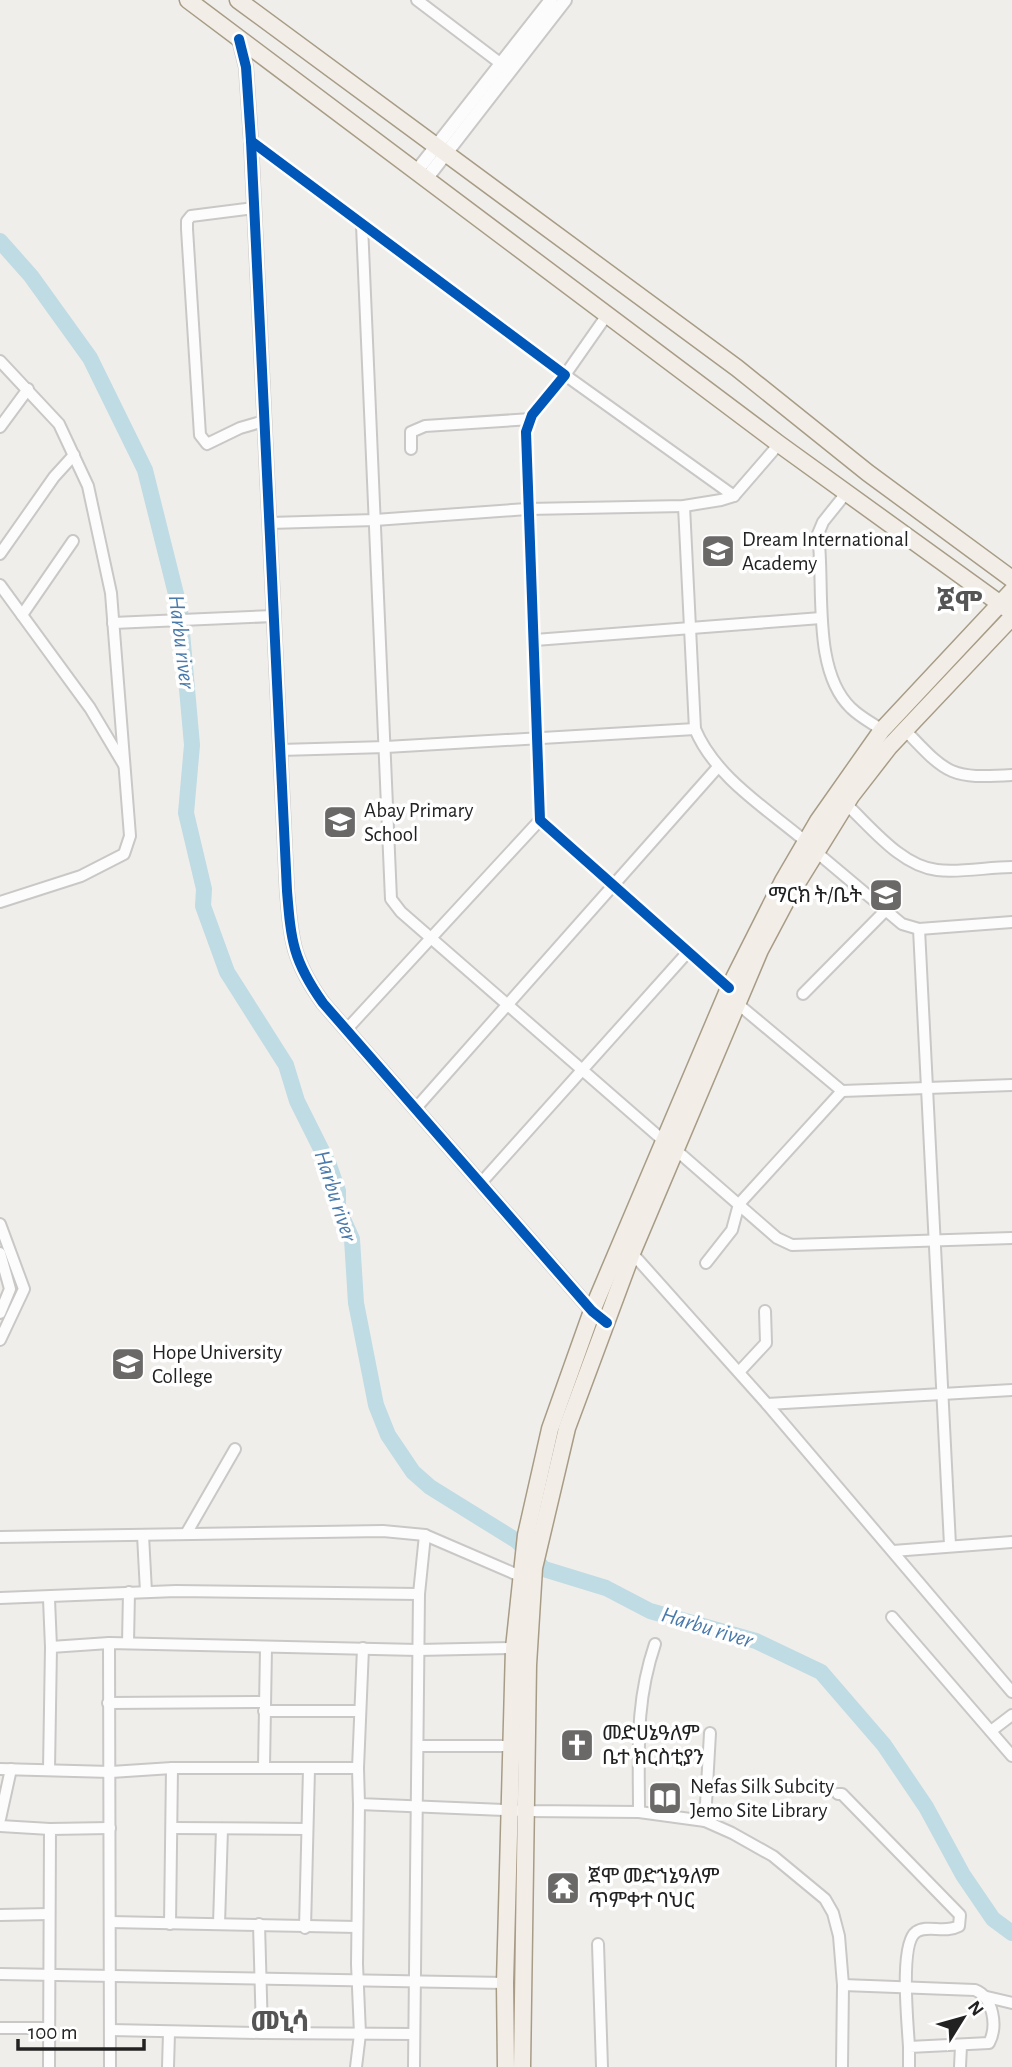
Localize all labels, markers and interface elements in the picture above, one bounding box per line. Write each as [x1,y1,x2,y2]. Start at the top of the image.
place label: Dream International Academy [742,529,909,574]
school or university icon: Dream International Academy [699,532,737,570]
district label: ጀሞ [937,587,983,617]
water label: Harbu river [164,594,198,691]
place label: Abay Primary School [364,800,474,845]
school or university icon: Abay Primary School [321,803,359,841]
school or university icon: ማርክ ት/ቤት [867,876,905,914]
place label: ማርክ ት/ቤት [768,885,862,906]
water label: Harbu river [310,1148,361,1245]
place label: Hope University College [152,1342,282,1387]
school or university icon: Hope University College [109,1345,147,1383]
water label: Harbu river [659,1603,756,1653]
place label: መድሀኔዓለም ቤተ ክርስቲያን [602,1723,704,1768]
church icon: መድሀኔዓለም ቤተ ክርስቲያን [558,1726,596,1764]
place label: Nefas Silk Subcity Jemo Site Library [690,1776,834,1821]
library icon: Nefas Silk Subcity Jemo Site Library [646,1779,684,1817]
place label: ጀሞ መድኀኔዓለም ጥምቀተ ባህር [588,1866,720,1911]
temple icon: ጀሞ መድኀኔዓለም ጥምቀተ ባህር [544,1869,582,1907]
north arrow [928,1983,998,2053]
text: N [964,1998,987,2020]
scale bar [18,2008,144,2052]
district label: መኒሳ [251,2009,309,2037]
text: 100 m [28,2022,78,2043]

